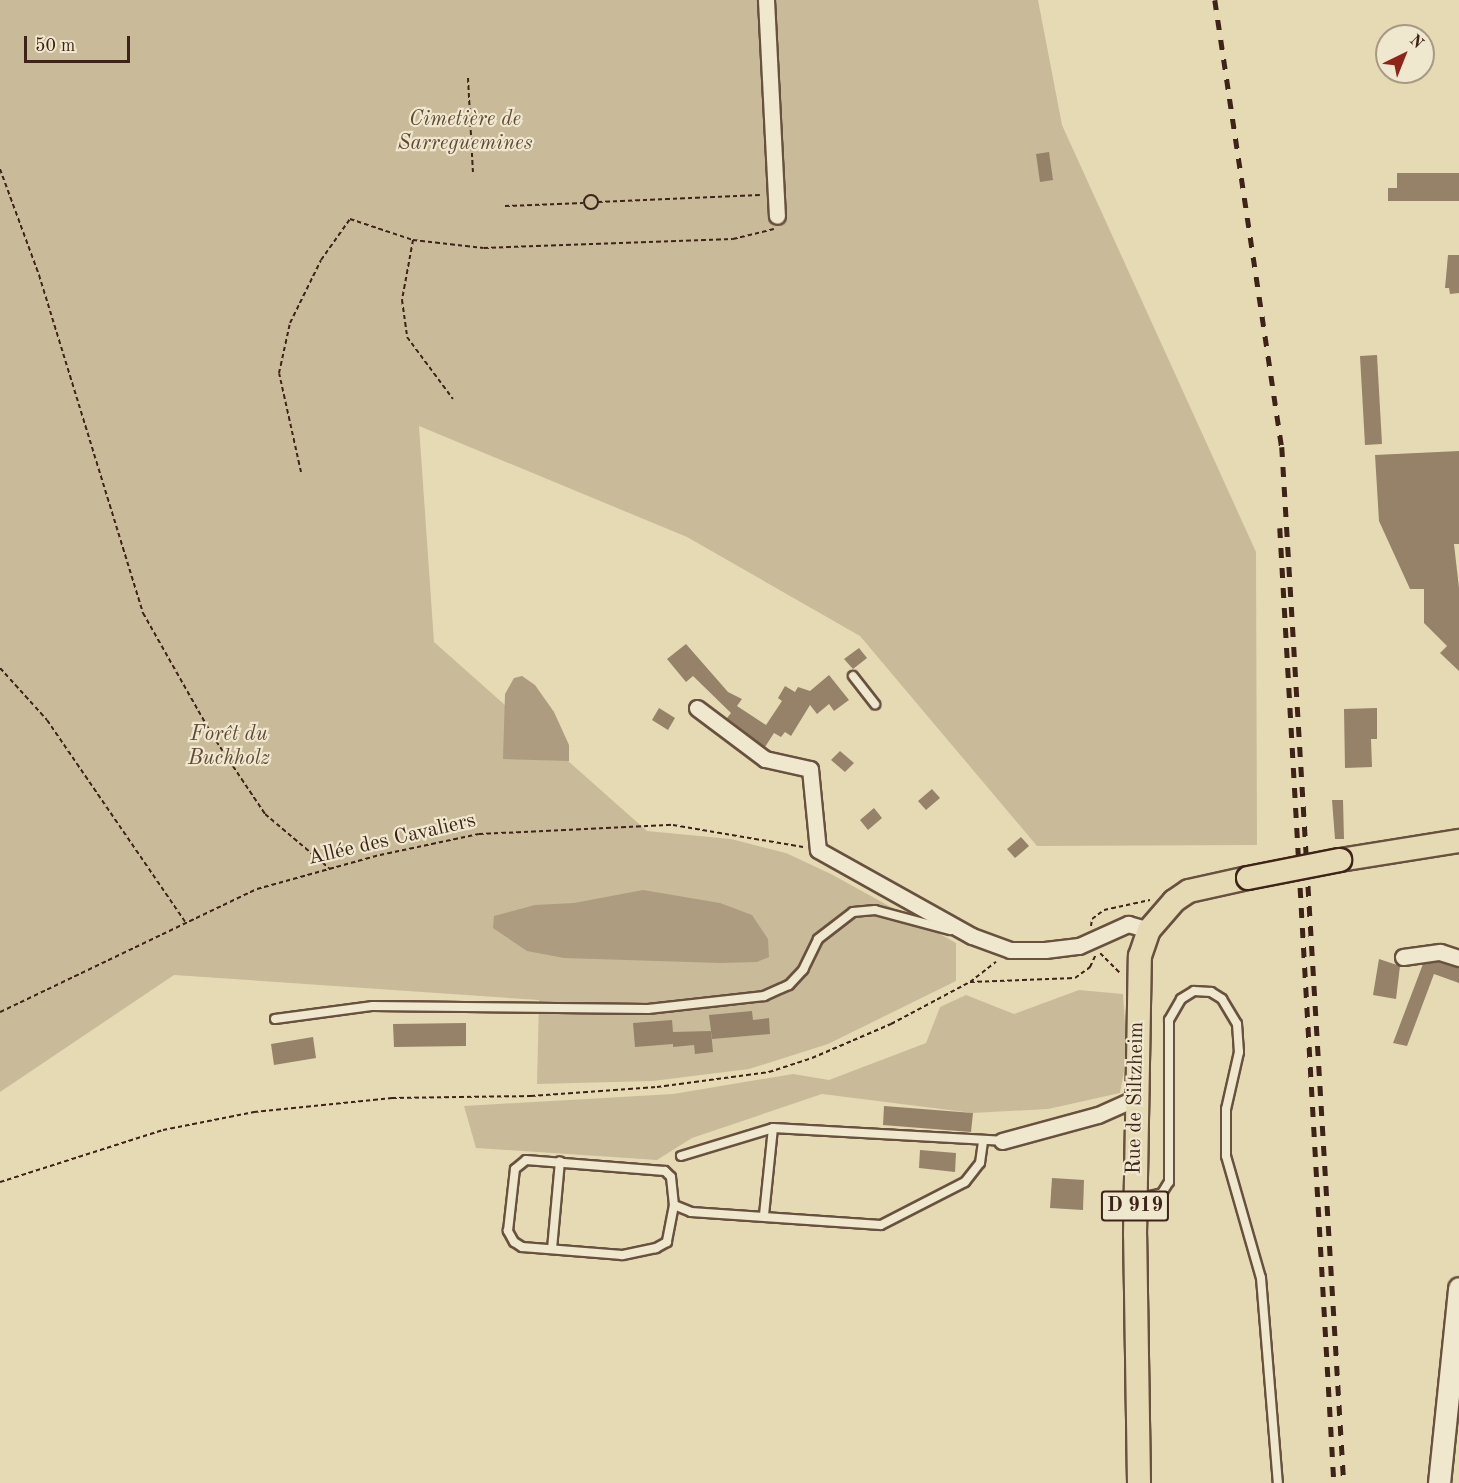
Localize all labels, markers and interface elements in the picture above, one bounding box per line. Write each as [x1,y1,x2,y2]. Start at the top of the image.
scale bar [27,24,134,62]
north arrow [1375,24,1435,84]
text: N [1406,32,1426,52]
text: 50 m [35,37,75,55]
park label: Cimetière de Sarreguemines [397,107,533,157]
park label: Forêt du Buchholz [188,722,270,772]
street label: Allée des Cavaliers [306,808,478,872]
street label: Rue de Siltzheim [1122,1021,1150,1175]
road number: D 919 [1100,1189,1170,1223]

